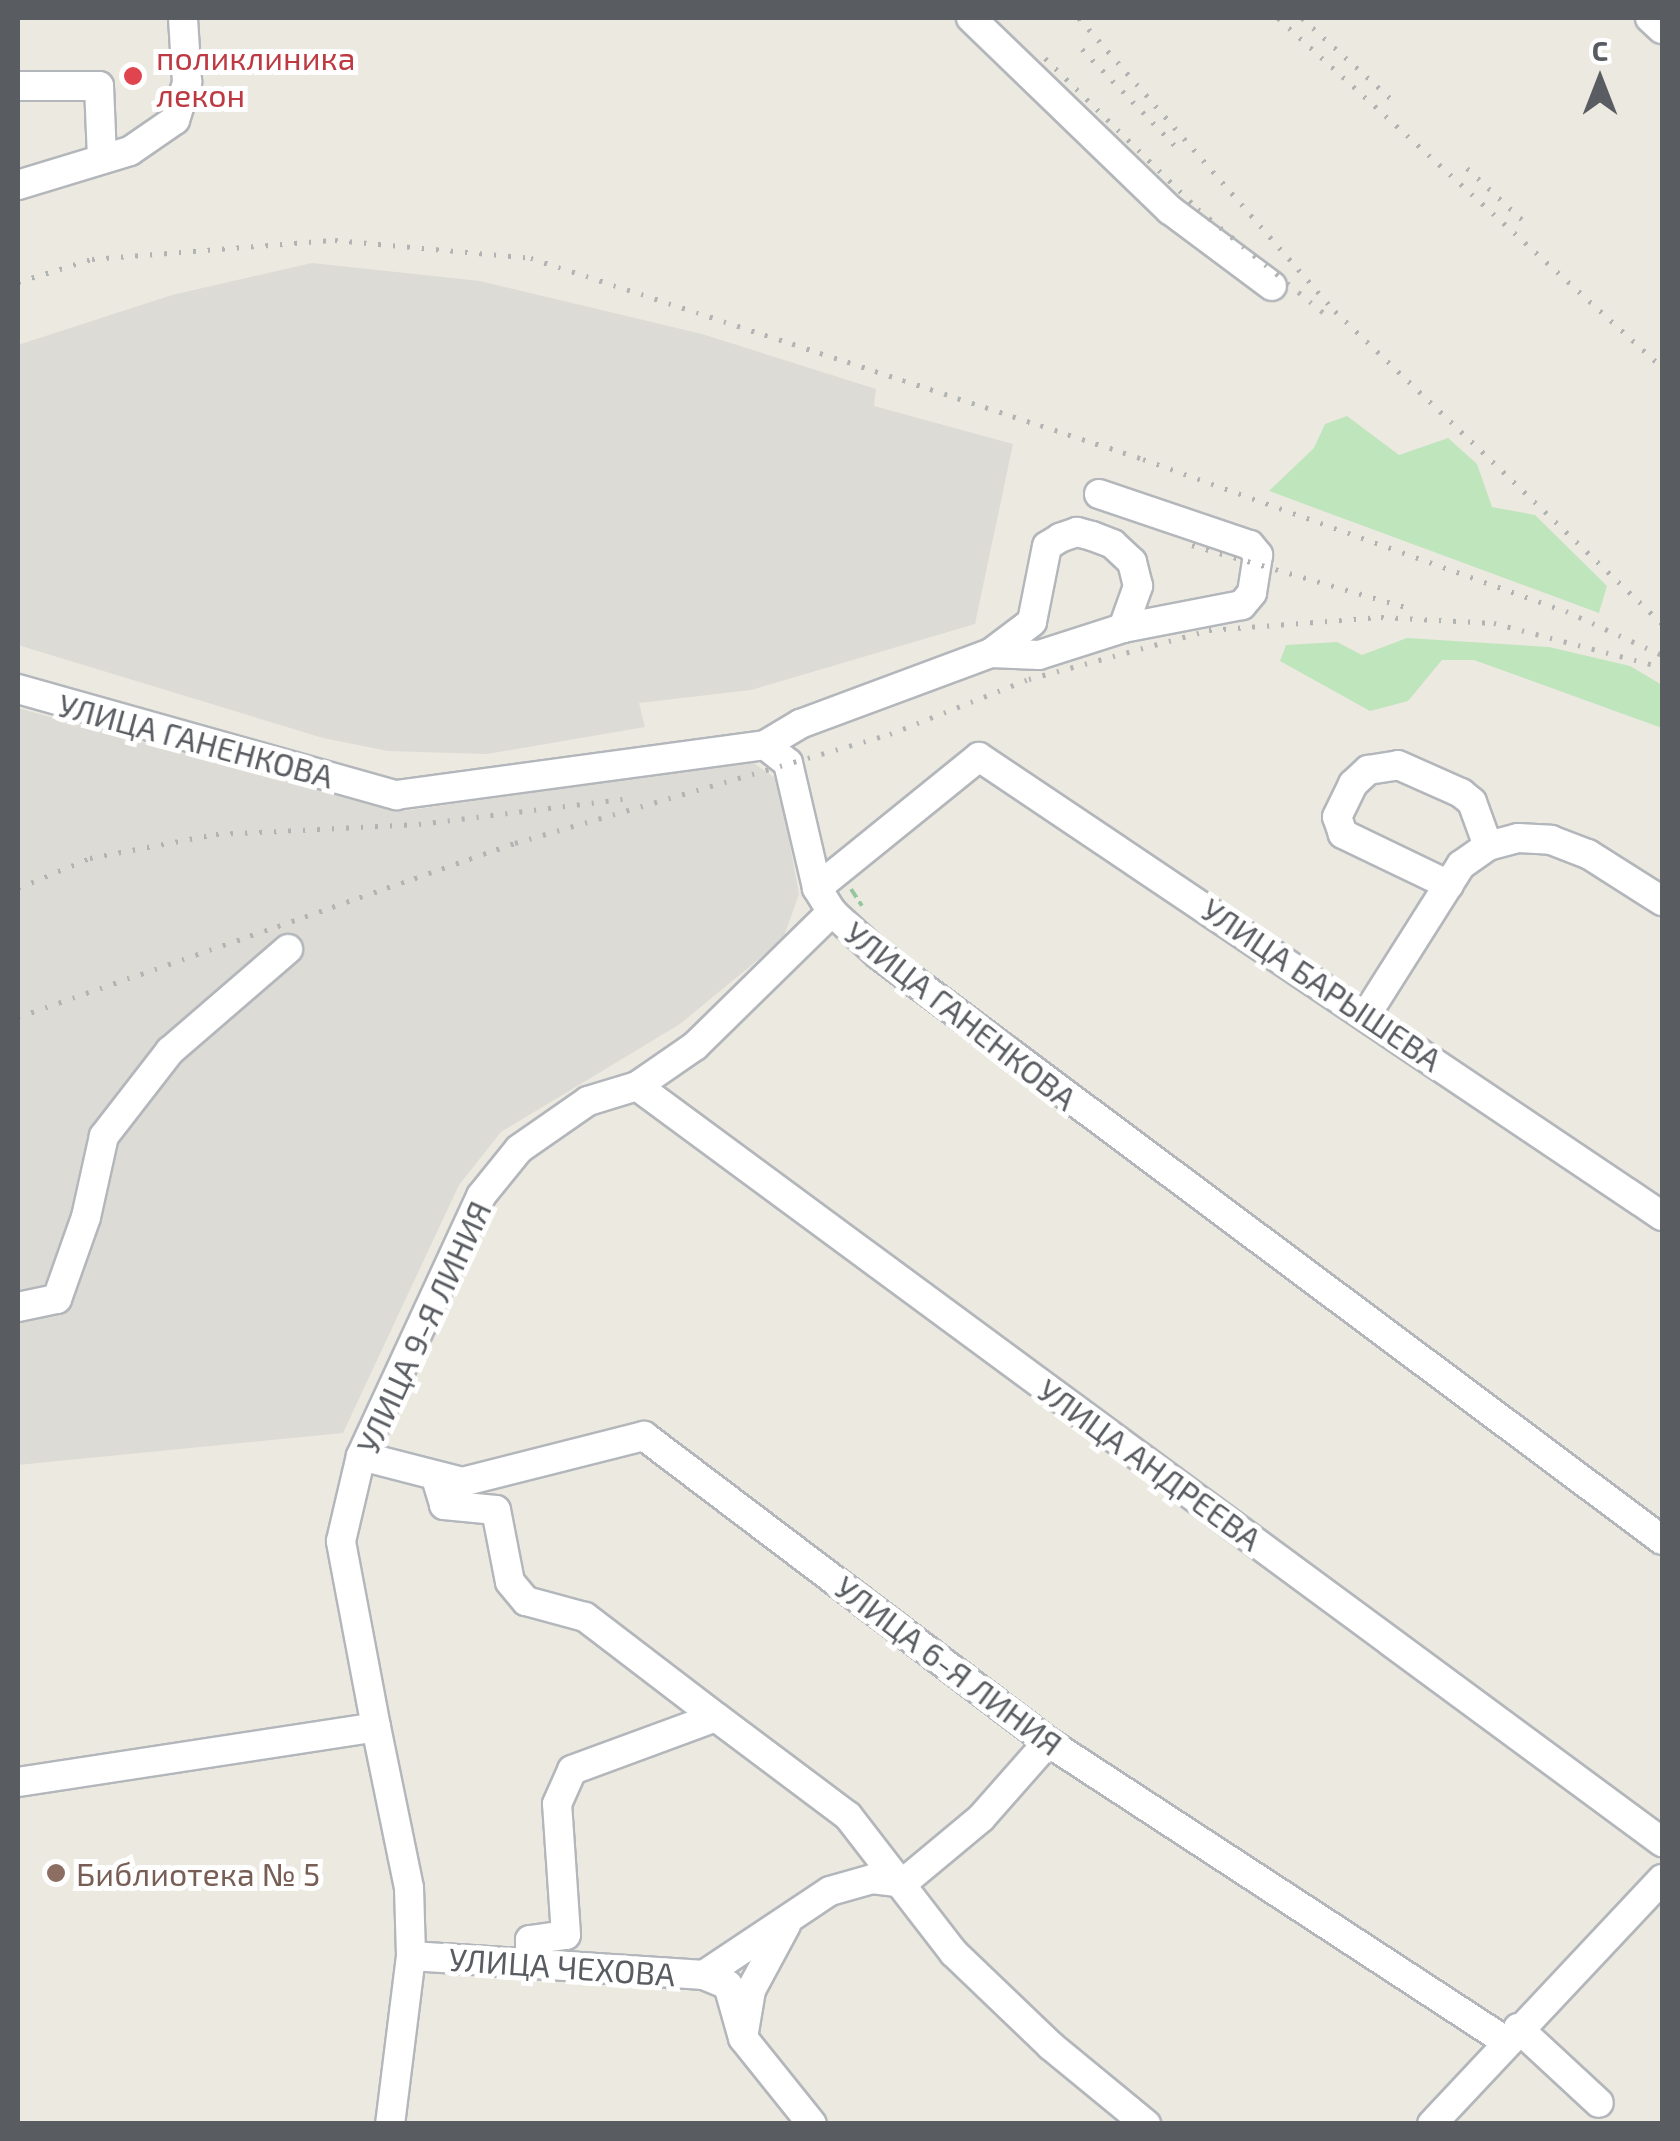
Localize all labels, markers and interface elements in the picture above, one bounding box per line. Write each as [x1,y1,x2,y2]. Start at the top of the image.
north arrow [1550,30,1650,130]
text: С [1592,33,1608,67]
place label: поликлиника лекон [156,39,355,114]
marker: поликлиника лекон [120,63,146,89]
street label: УЛИЦА ГАНЕНКОВА [54,685,338,795]
street label: УЛИЦА БАРЫШЕВА [1195,889,1449,1079]
street label: УЛИЦА ГАНЕНКОВА [838,913,1084,1117]
street label: УЛИЦА 9-Я ЛИНИЯ [348,1195,498,1459]
street label: УЛИЦА АНДРЕЕВА [1031,1370,1269,1558]
street label: УЛИЦА 6-Я ЛИНИЯ [828,1567,1070,1763]
place label: Библиотека № 5 [76,1854,320,1892]
marker: Библиотека № 5 [45,1862,67,1884]
street label: УЛИЦА ЧЕХОВА [448,1939,676,1993]

